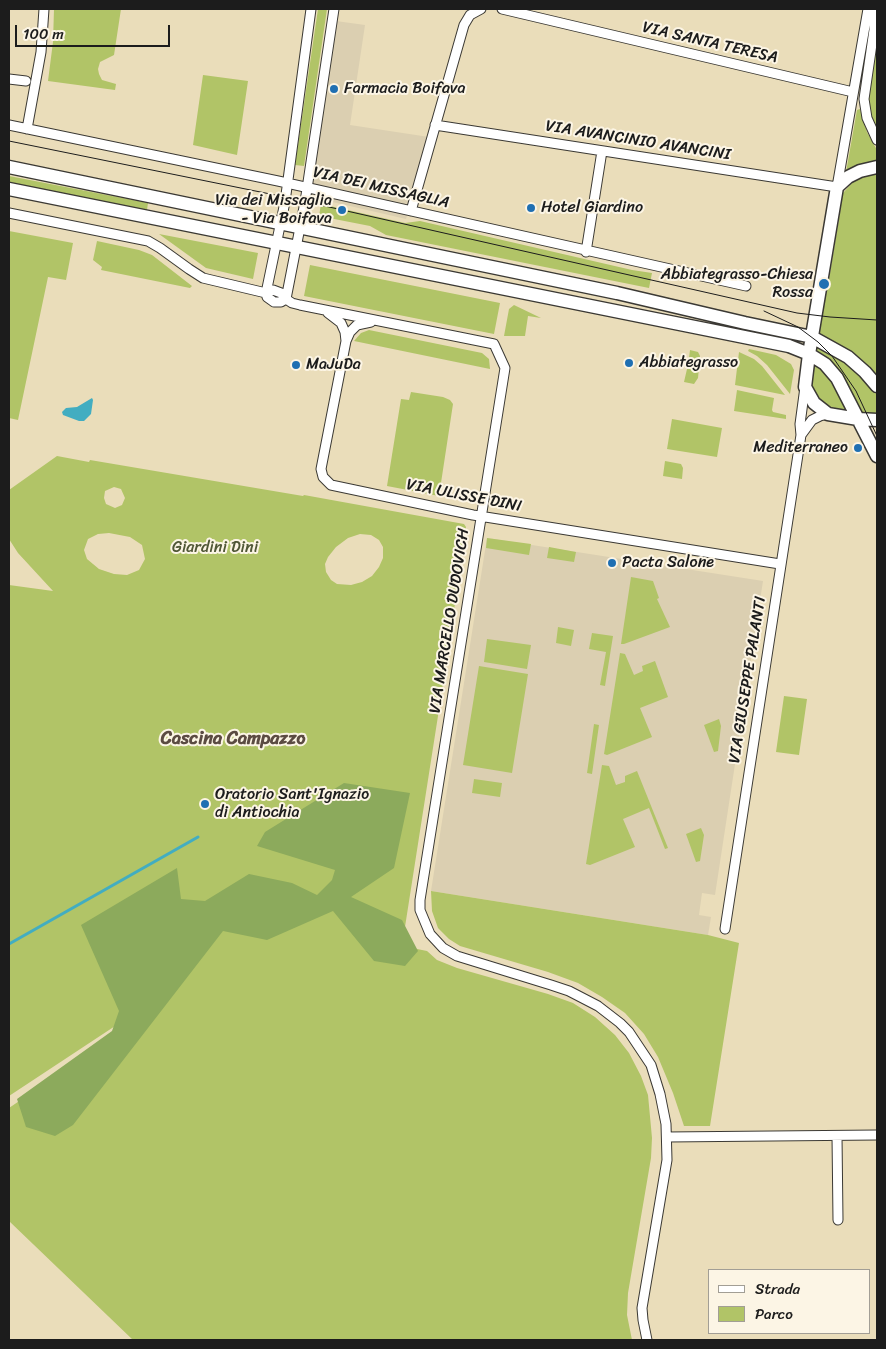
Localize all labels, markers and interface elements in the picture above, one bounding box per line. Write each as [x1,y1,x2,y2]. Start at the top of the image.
scale bar [18,15,172,47]
street label: VIA SANTA TERESA [641,18,779,68]
text: 100 m [23,21,64,47]
place label: Farmacia Boifava [344,79,465,99]
marker: Farmacia Boifava [328,83,340,95]
street label: VIA AVANCINIO AVANCINI [544,117,732,165]
street label: VIA DEI MISSAGLIA [311,163,451,213]
place label: Via dei Missaglia - Via Boifava [215,191,332,229]
place label: Hotel Giardino [541,198,643,218]
marker: Hotel Giardino [525,202,537,214]
marker: Via dei Missaglia - Via Boifava [336,204,348,216]
place label: Abbiategrasso-Chiesa Rossa [661,265,813,303]
marker: Abbiategrasso-Chiesa Rossa [817,277,831,291]
place label: Abbiategrasso [639,353,738,373]
place label: MaJuDa [306,355,361,375]
marker: Abbiategrasso [623,357,635,369]
marker: MaJuDa [290,359,302,371]
place label: Mediterraneo [753,438,848,458]
marker: Mediterraneo [852,442,864,454]
street label: VIA ULISSE DINI [405,475,523,517]
street label: VIA MARCELLO DUDOVICH [426,527,474,715]
park label: Giardini Dini [172,538,258,558]
place label: Pacta Salone [622,553,714,573]
marker: Pacta Salone [606,557,618,569]
street label: VIA GIUSEPPE PALANTI [725,595,771,765]
district label: Cascina Campazzo [161,728,305,750]
place label: Oratorio Sant'Ignazio di Antiochia [215,785,369,823]
marker: Oratorio Sant'Ignazio di Antiochia [199,798,211,810]
legend [708,1269,871,1334]
text: Strada [755,1276,800,1302]
text: Parco [755,1301,793,1327]

